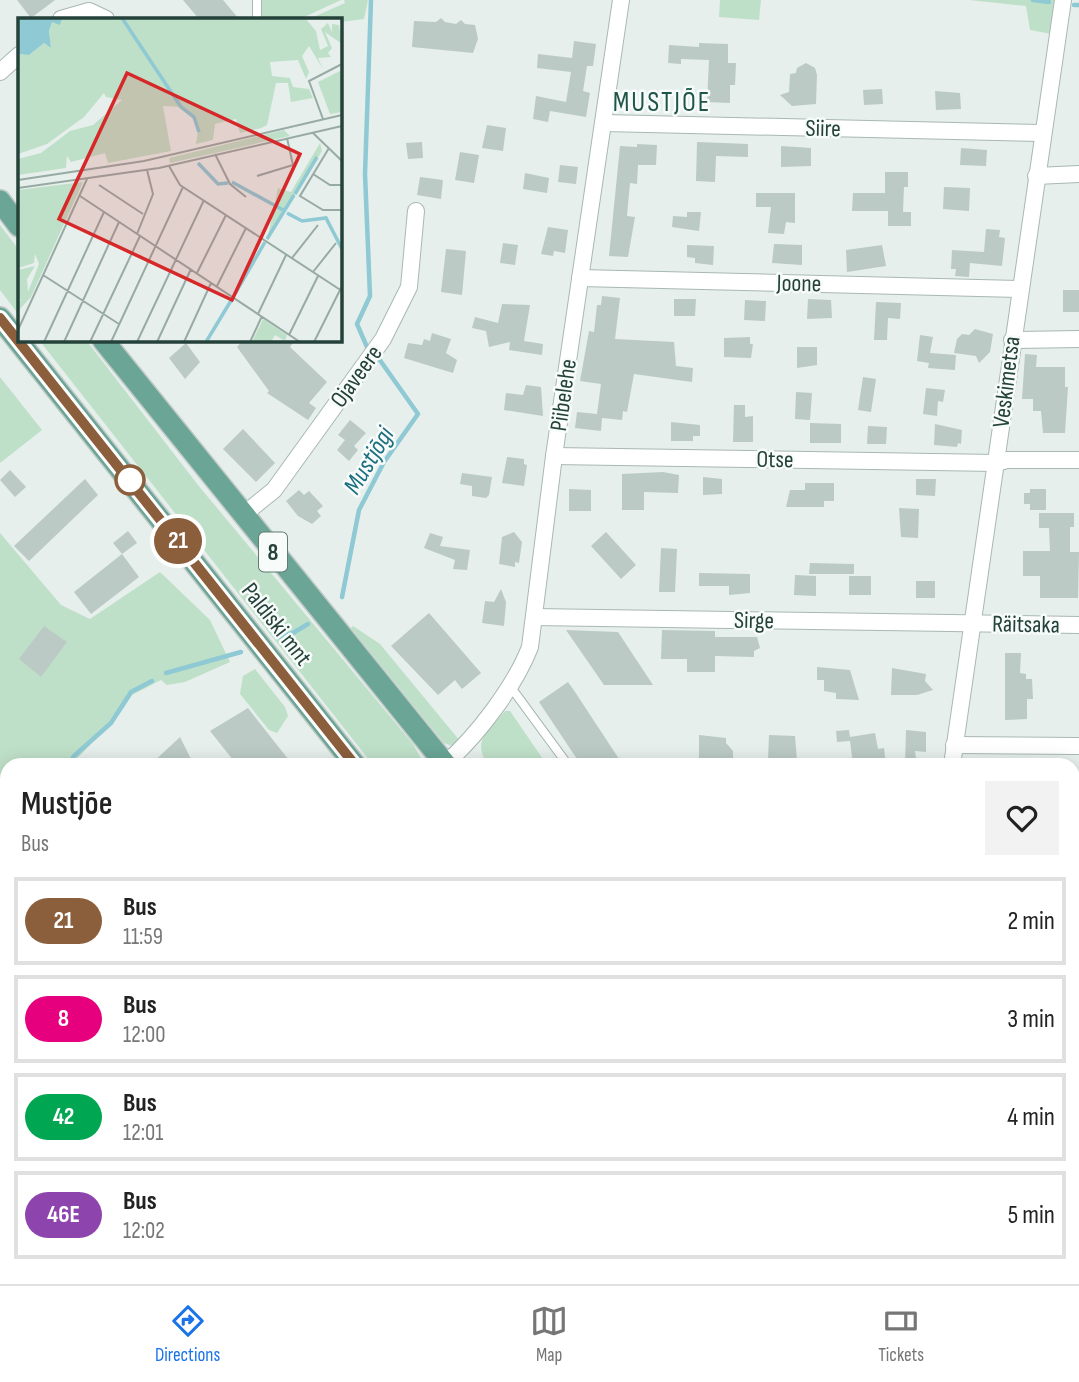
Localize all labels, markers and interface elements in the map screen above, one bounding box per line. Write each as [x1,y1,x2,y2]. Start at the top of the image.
inset map [18,18,341,341]
district label: MUSTJÕE [613,86,711,119]
street label: Siire [805,114,841,143]
street label: Joone [775,269,822,298]
street label: Veskimetsa [987,335,1026,429]
street label: Ojaveere [324,340,389,413]
street label: Piibelehe [544,357,583,433]
water label: Mustjõgi [337,420,402,500]
street label: Otse [756,445,794,474]
unlabelled marker [115,465,145,495]
line badge: 21 [146,518,210,564]
text: 21 [168,526,188,555]
road number: 8 [259,532,287,572]
street label: Paldiski mnt [235,577,318,672]
street label: Sirge [734,606,774,635]
street label: Räitsaka [992,609,1060,640]
button: heart [985,781,1059,855]
text: Mustjõe [21,784,112,824]
text: Bus [21,830,49,858]
text: Bus [123,892,157,923]
text: 21 [54,906,73,935]
text: 2 min [1007,906,1055,937]
text: 11:59 [123,923,163,951]
text: Bus [123,990,157,1021]
text: 8 [58,1004,69,1033]
text: 3 min [1007,1004,1055,1035]
text: 12:00 [123,1021,166,1049]
text: Bus [123,1088,157,1119]
text: 42 [53,1102,74,1131]
text: 4 min [1007,1102,1055,1133]
text: 12:01 [123,1119,163,1147]
text: Bus [123,1186,157,1217]
text: 46E [47,1200,80,1229]
text: 5 min [1008,1200,1055,1231]
text: 12:02 [123,1217,165,1245]
tab: Directions [155,1302,220,1367]
tab: Map [530,1302,568,1367]
tab: Tickets [878,1302,924,1367]

